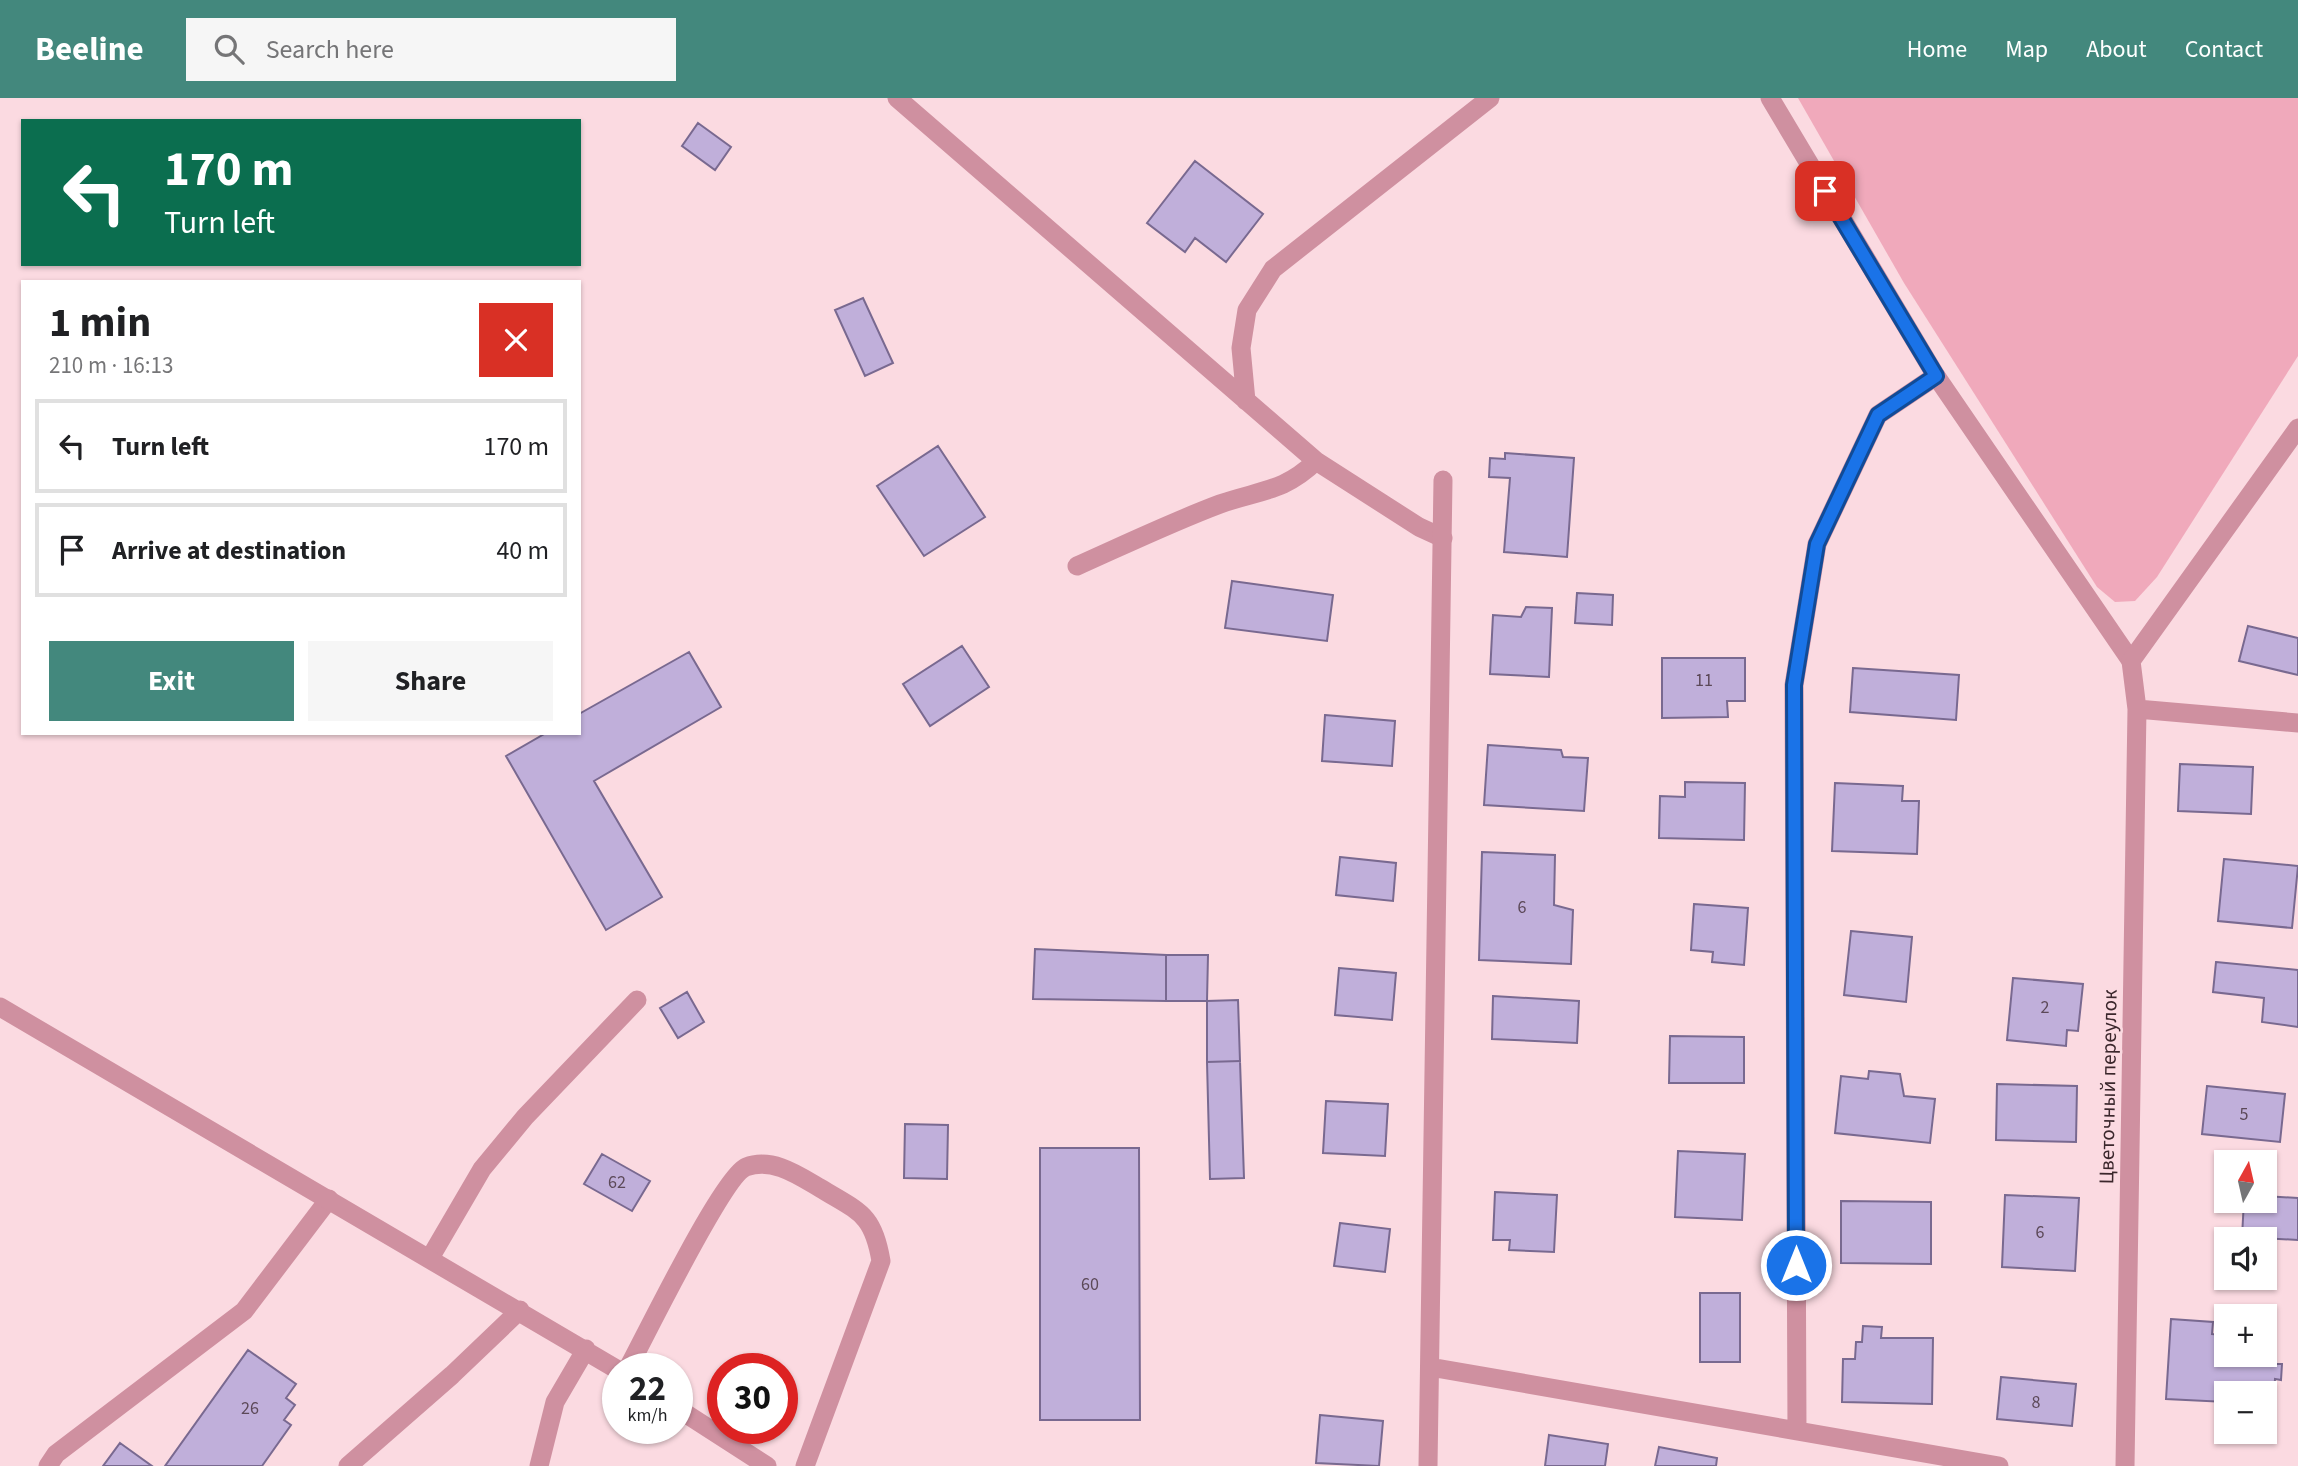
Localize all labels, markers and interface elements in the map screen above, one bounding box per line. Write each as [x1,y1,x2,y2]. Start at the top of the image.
search box [186,18,676,81]
text: Beeline [35,26,144,73]
icon: search [210,30,248,68]
text: Search here [266,31,394,68]
text: Home [1907,32,1967,67]
text: Map [2005,32,2048,67]
text: About [2086,32,2147,67]
text: Contact [2185,32,2263,67]
text: 170 m [164,135,293,205]
icon: left [49,147,140,238]
pin [1795,161,1855,221]
icon: arrive [1806,172,1844,210]
text: Turn left [164,200,275,246]
text: 1 min [49,293,151,353]
button: close [479,303,553,377]
text: 210 m · 16:13 [49,349,173,382]
icon: left [53,427,91,465]
text: Turn left [112,428,209,465]
text: 170 m [483,428,549,465]
icon: arrive [53,531,91,569]
text: Arrive at destination [112,532,346,569]
text: 40 m [496,532,549,569]
button: Exit [49,641,294,721]
button: Share [308,641,553,721]
house number: 11 [1695,668,1713,693]
house number: 6 [1518,895,1527,920]
street label: Цветочный переулок [2091,989,2125,1185]
house number: 2 [2041,995,2050,1020]
house number: 5 [2240,1102,2249,1127]
north arrow [2214,1150,2277,1213]
map controls [2214,1150,2277,1444]
house number: 62 [608,1170,626,1195]
house number: 6 [2036,1220,2045,1245]
button: sound [2214,1227,2277,1290]
position arrow [1759,1228,1833,1302]
house number: 60 [1081,1272,1099,1297]
button: + [2214,1304,2277,1367]
speed limit sign: 30 [707,1353,798,1444]
text: 22 [629,1364,666,1414]
button: − [2214,1381,2277,1444]
house number: 8 [2032,1390,2041,1415]
house number: 26 [241,1396,259,1421]
text: km/h [628,1403,667,1428]

